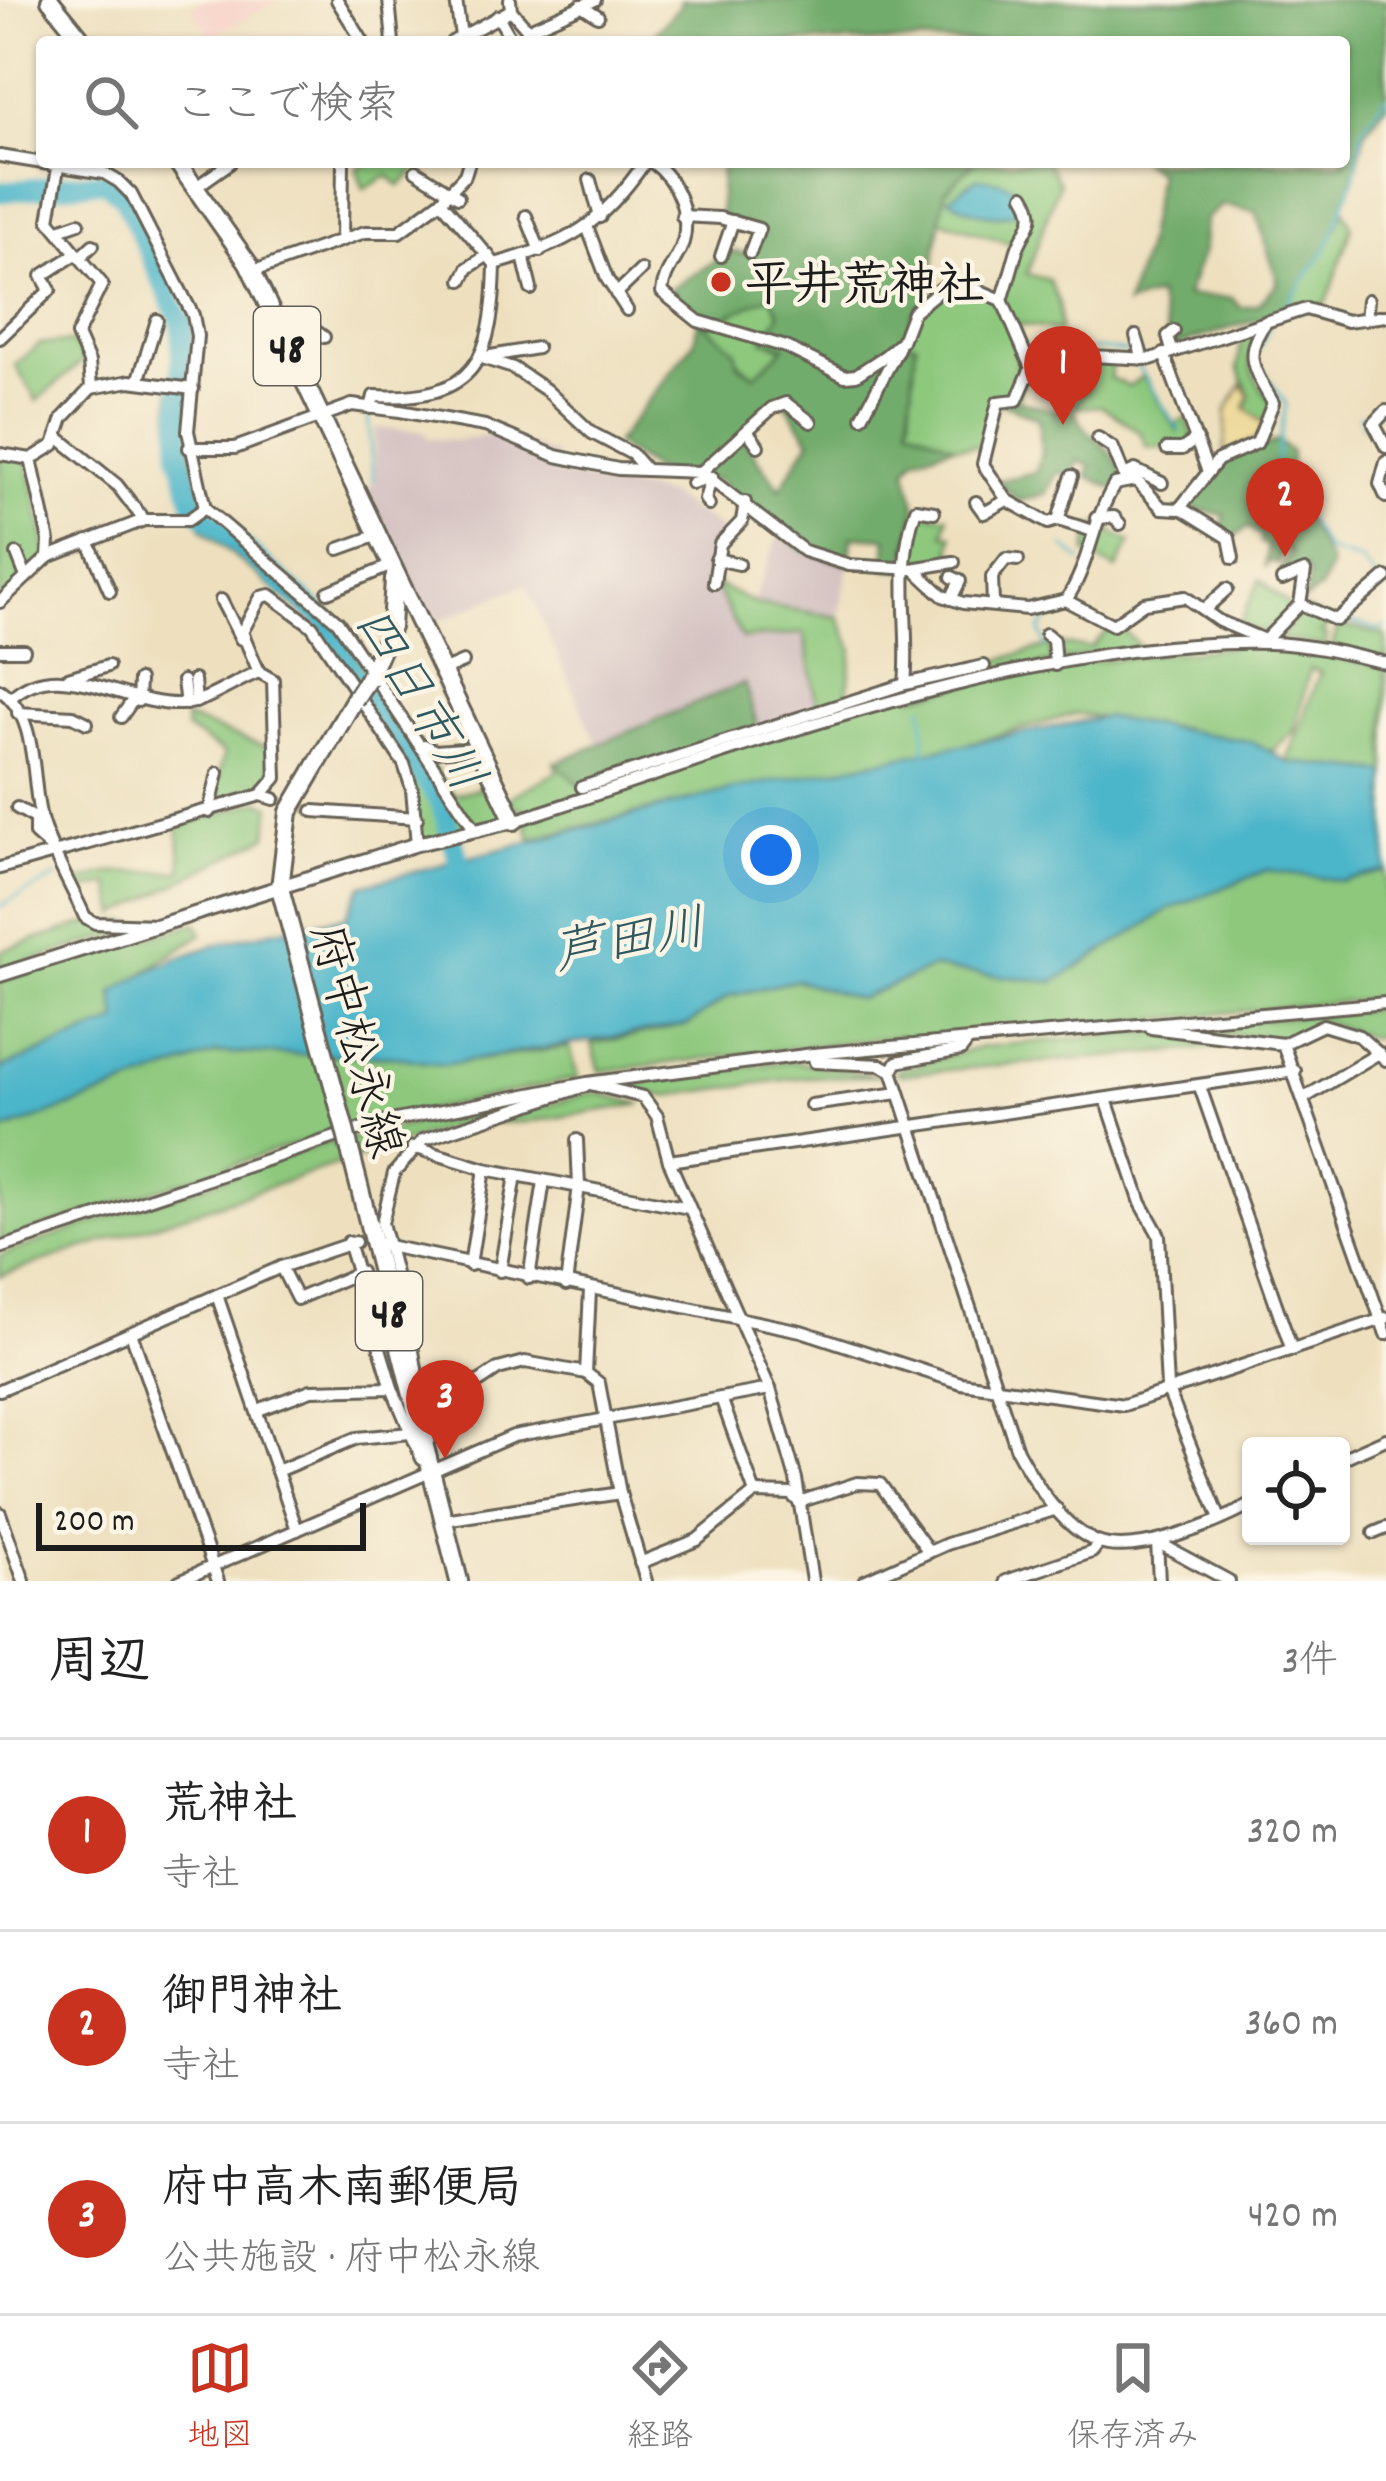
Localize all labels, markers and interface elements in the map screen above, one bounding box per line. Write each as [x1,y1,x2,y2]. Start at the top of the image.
search box [36,36,1350,168]
icon: search [78,69,144,135]
text: ここで検索 [174,76,399,140]
place label: 平井荒神社 [745,255,985,324]
marker: 平井荒神社 [708,269,734,295]
road number: 48 [254,307,320,385]
pin: 1 [1024,326,1102,425]
pin: 2 [1246,458,1324,557]
water label: 四日市川 [332,596,499,808]
your location [741,825,801,885]
water label: 芦田川 [549,896,712,994]
street label: 府中松永線 [287,917,416,1167]
road number: 48 [356,1272,422,1350]
pin: 3 [406,1360,484,1459]
map controls [1242,1437,1350,1545]
button: locate [1242,1437,1350,1545]
scale bar [36,1497,366,1550]
text: 200 m [54,1500,135,1547]
text: 周辺 [48,1630,150,1702]
text: 3件 [1282,1637,1338,1692]
text: 荒神社 [162,1776,297,1840]
text: 1 [83,1807,91,1862]
text: 320 m [1247,1807,1338,1862]
text: 寺社 [162,1850,240,1905]
text: 御門神社 [162,1968,342,2032]
text: 2 [78,1999,96,2054]
text: 360 m [1245,1999,1338,2054]
text: 寺社 [162,2042,240,2097]
text: 府中高木南郵便局 [162,2160,522,2224]
text: 3 [78,2191,96,2246]
text: 420 m [1248,2191,1338,2246]
text: 公共施設 · 府中松永線 [162,2234,540,2289]
tab: 地図 [187,2335,253,2462]
tab: 経路 [627,2335,693,2462]
tab: 保存済み [1067,2335,1199,2462]

